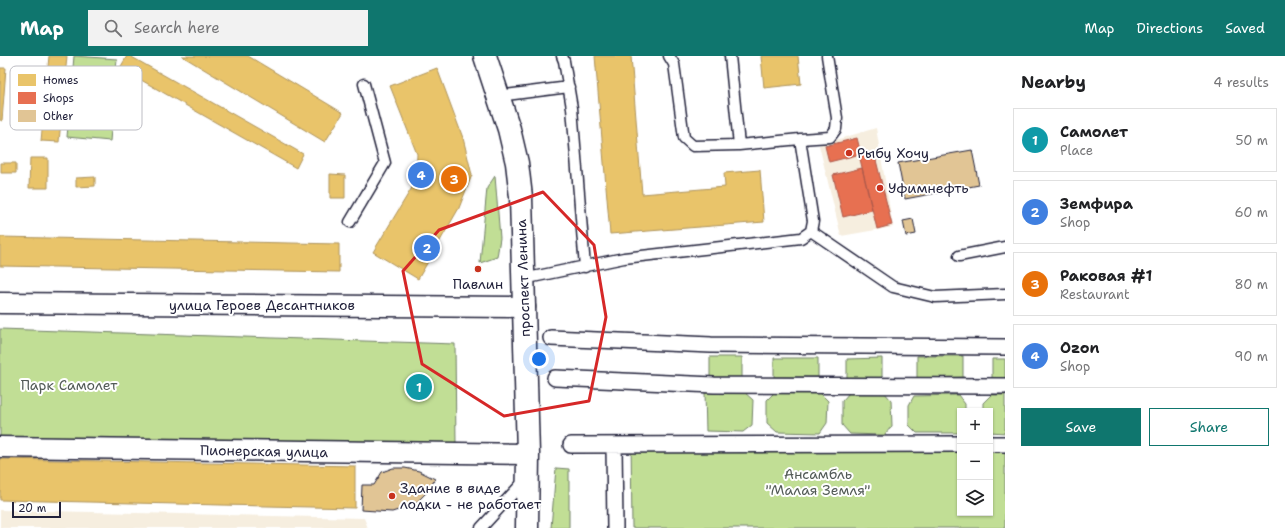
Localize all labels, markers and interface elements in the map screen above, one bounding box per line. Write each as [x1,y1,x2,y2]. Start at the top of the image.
search box [88,10,368,46]
text: Map [20,16,64,41]
icon: search [102,17,124,39]
text: Search here [134,18,220,38]
text: Map [1085,19,1115,37]
text: Directions [1137,19,1203,37]
text: Saved [1225,19,1265,37]
legend [10,66,142,130]
text: Nearby [1021,71,1086,93]
text: Homes [43,73,79,88]
text: 4 results [1213,74,1269,91]
text: Shops [43,91,74,106]
text: Other [43,109,74,124]
text: Самолет [1060,122,1128,142]
text: 1 [1032,132,1038,149]
text: 50 m [1235,132,1268,149]
text: Place [1060,142,1093,159]
place label: Рыбу Хочу [857,144,929,162]
marker: Рыбу Хочу [844,148,854,158]
pin: 4 [408,160,434,190]
pin: 3 [441,164,467,194]
place label: Уфимнефть [888,179,969,197]
marker: Уфимнефть [875,183,885,193]
text: Земфира [1060,194,1133,214]
text: 2 [1030,204,1040,221]
text: 60 m [1235,204,1268,221]
text: Shop [1060,214,1090,231]
street label: проспект Ленина [512,219,534,337]
pin: 2 [414,233,440,263]
marker: Павлин [473,264,483,274]
text: Раковая #1 [1060,266,1152,286]
place label: Павлин [453,275,503,293]
text: 3 [1030,276,1040,293]
text: 80 m [1234,276,1268,293]
text: Restaurant [1060,286,1130,303]
street label: улица Героев Десантников [169,296,355,314]
text: Ozon [1060,338,1100,358]
text: 4 [1030,348,1040,365]
text: 90 m [1234,348,1268,365]
your location [529,349,549,369]
text: Shop [1060,358,1090,375]
pin: 1 [406,372,432,402]
park label: Парк Самолет [21,376,118,394]
map controls [957,408,993,516]
button: + [957,408,993,444]
button: Save [1021,408,1141,446]
button: Share [1149,408,1269,446]
street label: Пионерская улица [200,441,328,461]
button: − [957,444,993,480]
park label: Ансамбль "Малая Земля" [765,465,871,499]
place label: Здание в виде лодки - не работает [400,479,542,513]
button: layers [957,480,993,516]
marker: Здание в виде лодки - не работает [387,491,397,501]
scale bar [12,500,61,519]
text: 20 m [18,501,46,516]

